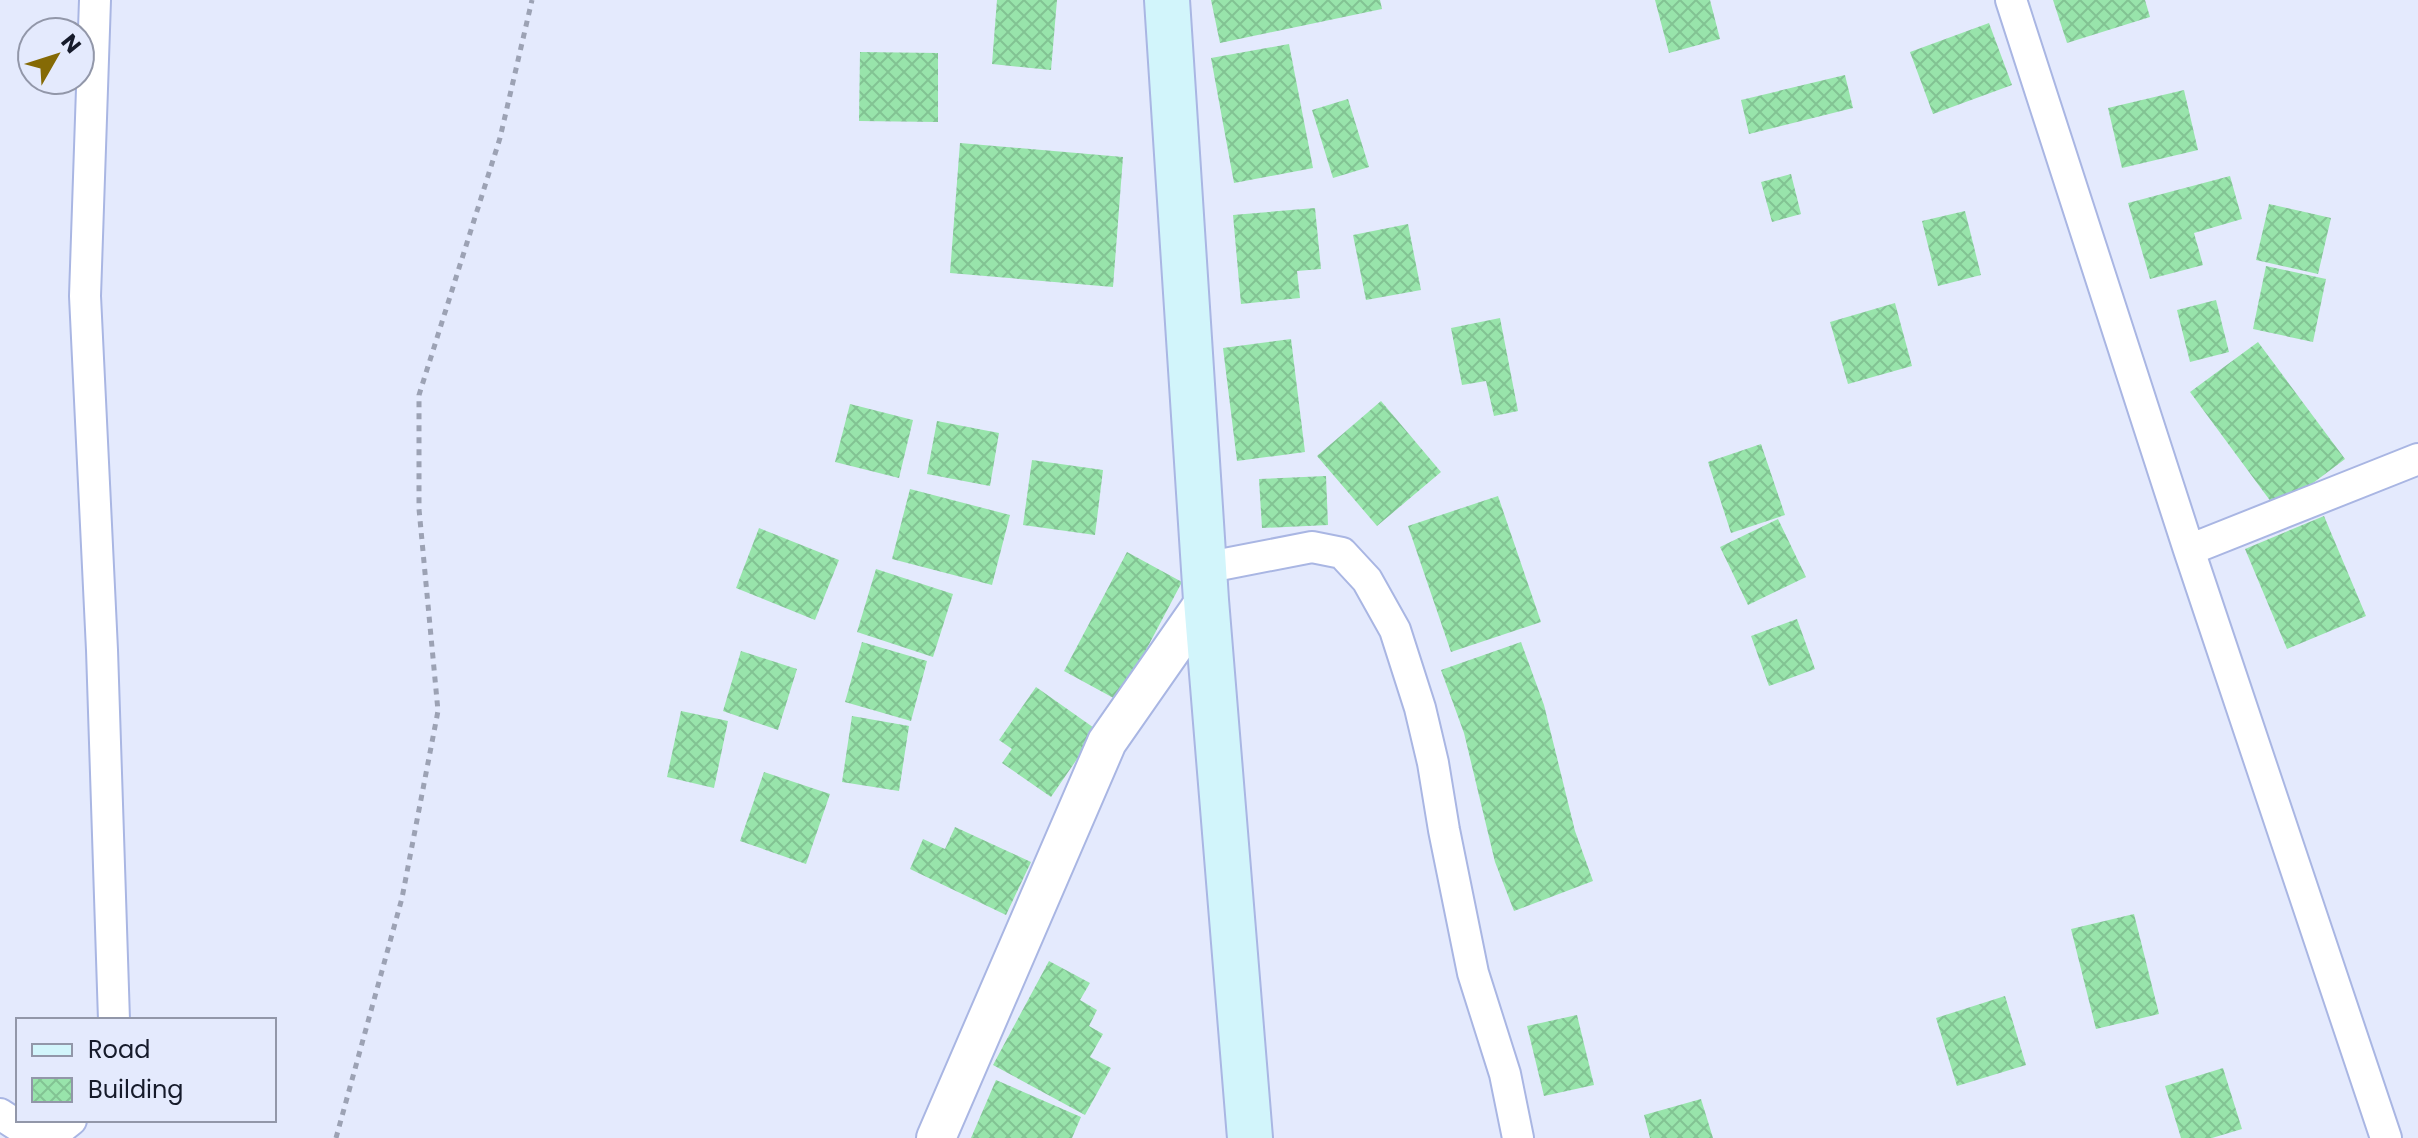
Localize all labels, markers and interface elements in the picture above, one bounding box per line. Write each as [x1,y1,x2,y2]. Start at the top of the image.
north arrow [16,16,96,96]
text: N [54,28,88,60]
legend [16,1018,276,1122]
text: Road [88,1033,150,1066]
text: Building [88,1073,184,1106]

